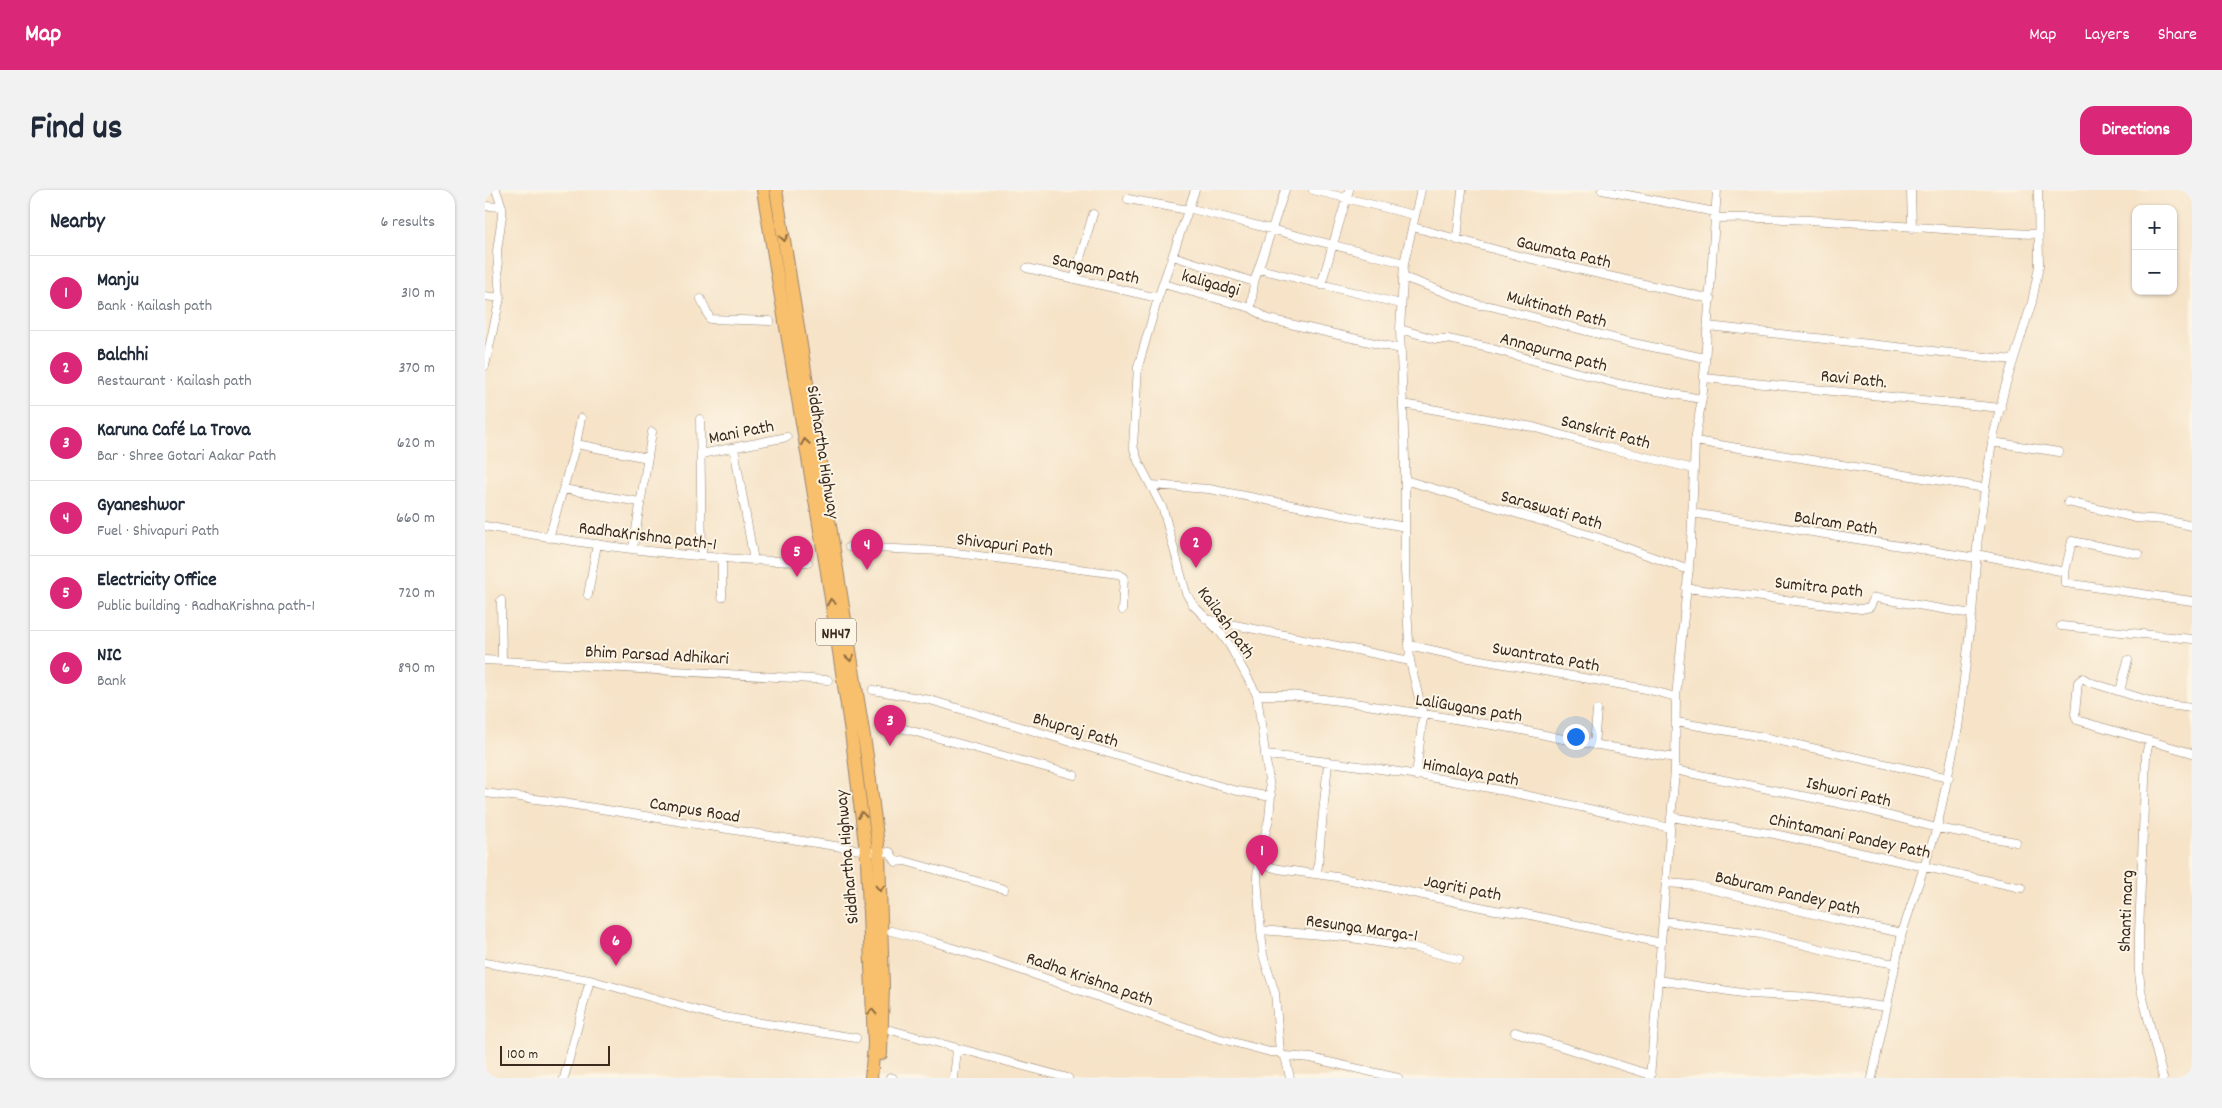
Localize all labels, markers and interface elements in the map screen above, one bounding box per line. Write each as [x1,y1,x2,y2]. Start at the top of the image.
text: Map [25,18,61,52]
text: Map [2029,23,2056,48]
text: Layers [2084,23,2130,48]
text: Share [2158,23,2197,48]
text: Find us [30,105,122,155]
button: Directions [2080,106,2192,155]
map controls [2132,205,2177,295]
button: + [2132,205,2177,250]
text: Nearby [50,208,105,238]
text: 6 results [380,211,435,234]
street label: Gaumata Path [1513,230,1613,277]
one-way arrow [778,234,788,242]
street label: Sangam path [1049,248,1142,293]
button: − [2132,250,2177,295]
street label: kaligadgi [1178,265,1242,304]
text: Manju [97,268,139,295]
text: 1 [64,282,68,305]
text: 310 m [401,282,435,305]
street label: Muktinath Path [1503,285,1609,336]
text: Bank · Kailash path [97,295,212,318]
street label: Annapurna path [1497,327,1610,380]
text: Balchhi [97,343,148,370]
text: 2 [63,357,70,380]
text: 370 m [398,357,435,380]
street label: Ravi Path. [1819,365,1888,396]
text: Restaurant · Kailash path [97,370,252,393]
street label: Siddhartha Highway [799,384,845,522]
street label: Sanskrit Path [1558,409,1653,457]
street label: Mani Path [707,415,776,452]
text: Karuna Café La Trova [97,418,250,445]
text: 3 [62,432,70,455]
text: 620 m [397,432,435,455]
one-way arrow [800,437,810,446]
text: Bar · Shree Gotari Aakar Path [97,445,276,468]
street label: Saraswati Path [1498,485,1605,538]
text: Gyaneshwor [97,493,185,520]
street label: Balram Path [1792,506,1879,543]
text: 4 [63,507,69,530]
text: 660 m [396,507,435,530]
street label: RadhaKrishna path-1 [577,517,718,558]
text: Fuel · Shivapuri Path [97,520,219,543]
pin: 2 [1180,527,1212,568]
street label: Shivapuri Path [955,528,1054,565]
pin: 4 [851,529,883,570]
pin: 5 [781,536,813,577]
text: Electricity Office [97,568,217,595]
street label: Sumitra path [1773,571,1864,606]
text: 5 [62,582,70,605]
text: 720 m [399,582,435,605]
street label: Kailash path [1190,582,1260,665]
text: Public building · RadhaKrishna path-1 [97,595,315,618]
one-way arrow [826,598,837,606]
road number: NH47 [816,618,856,646]
street label: Swantrata Path [1490,637,1601,680]
street label: Bhim Parsad Adhikari [584,640,729,673]
text: NIC [97,643,122,670]
one-way arrow [845,653,855,662]
text: 6 [62,657,70,680]
text: 890 m [398,657,435,680]
text: Bank [97,670,126,693]
street label: LaliGugans path [1413,689,1524,730]
pin: 3 [874,705,906,746]
street label: Bhupraj Path [1029,707,1121,756]
your location [1563,724,1589,750]
street label: Himalaya path [1420,753,1521,794]
street label: Ishwori Path [1803,772,1893,815]
street label: Siddhartha Highway [830,788,867,925]
street label: Campus Road [648,792,742,831]
street label: Chintamani Pandey Path [1766,808,1933,867]
one-way arrow [857,811,868,819]
pin: 1 [1246,835,1278,876]
street label: Baburam Pandey path [1712,866,1863,923]
street label: Shanti marg [2114,869,2141,953]
street label: Jagriti path [1422,870,1503,909]
one-way arrow [874,884,885,892]
street label: Resunga Marga-1 [1304,909,1419,950]
pin: 6 [600,925,632,966]
street label: Radha Krishna path [1022,947,1156,1014]
one-way arrow [867,1008,878,1016]
scale bar [500,1043,610,1066]
text: 100 m [507,1045,538,1065]

